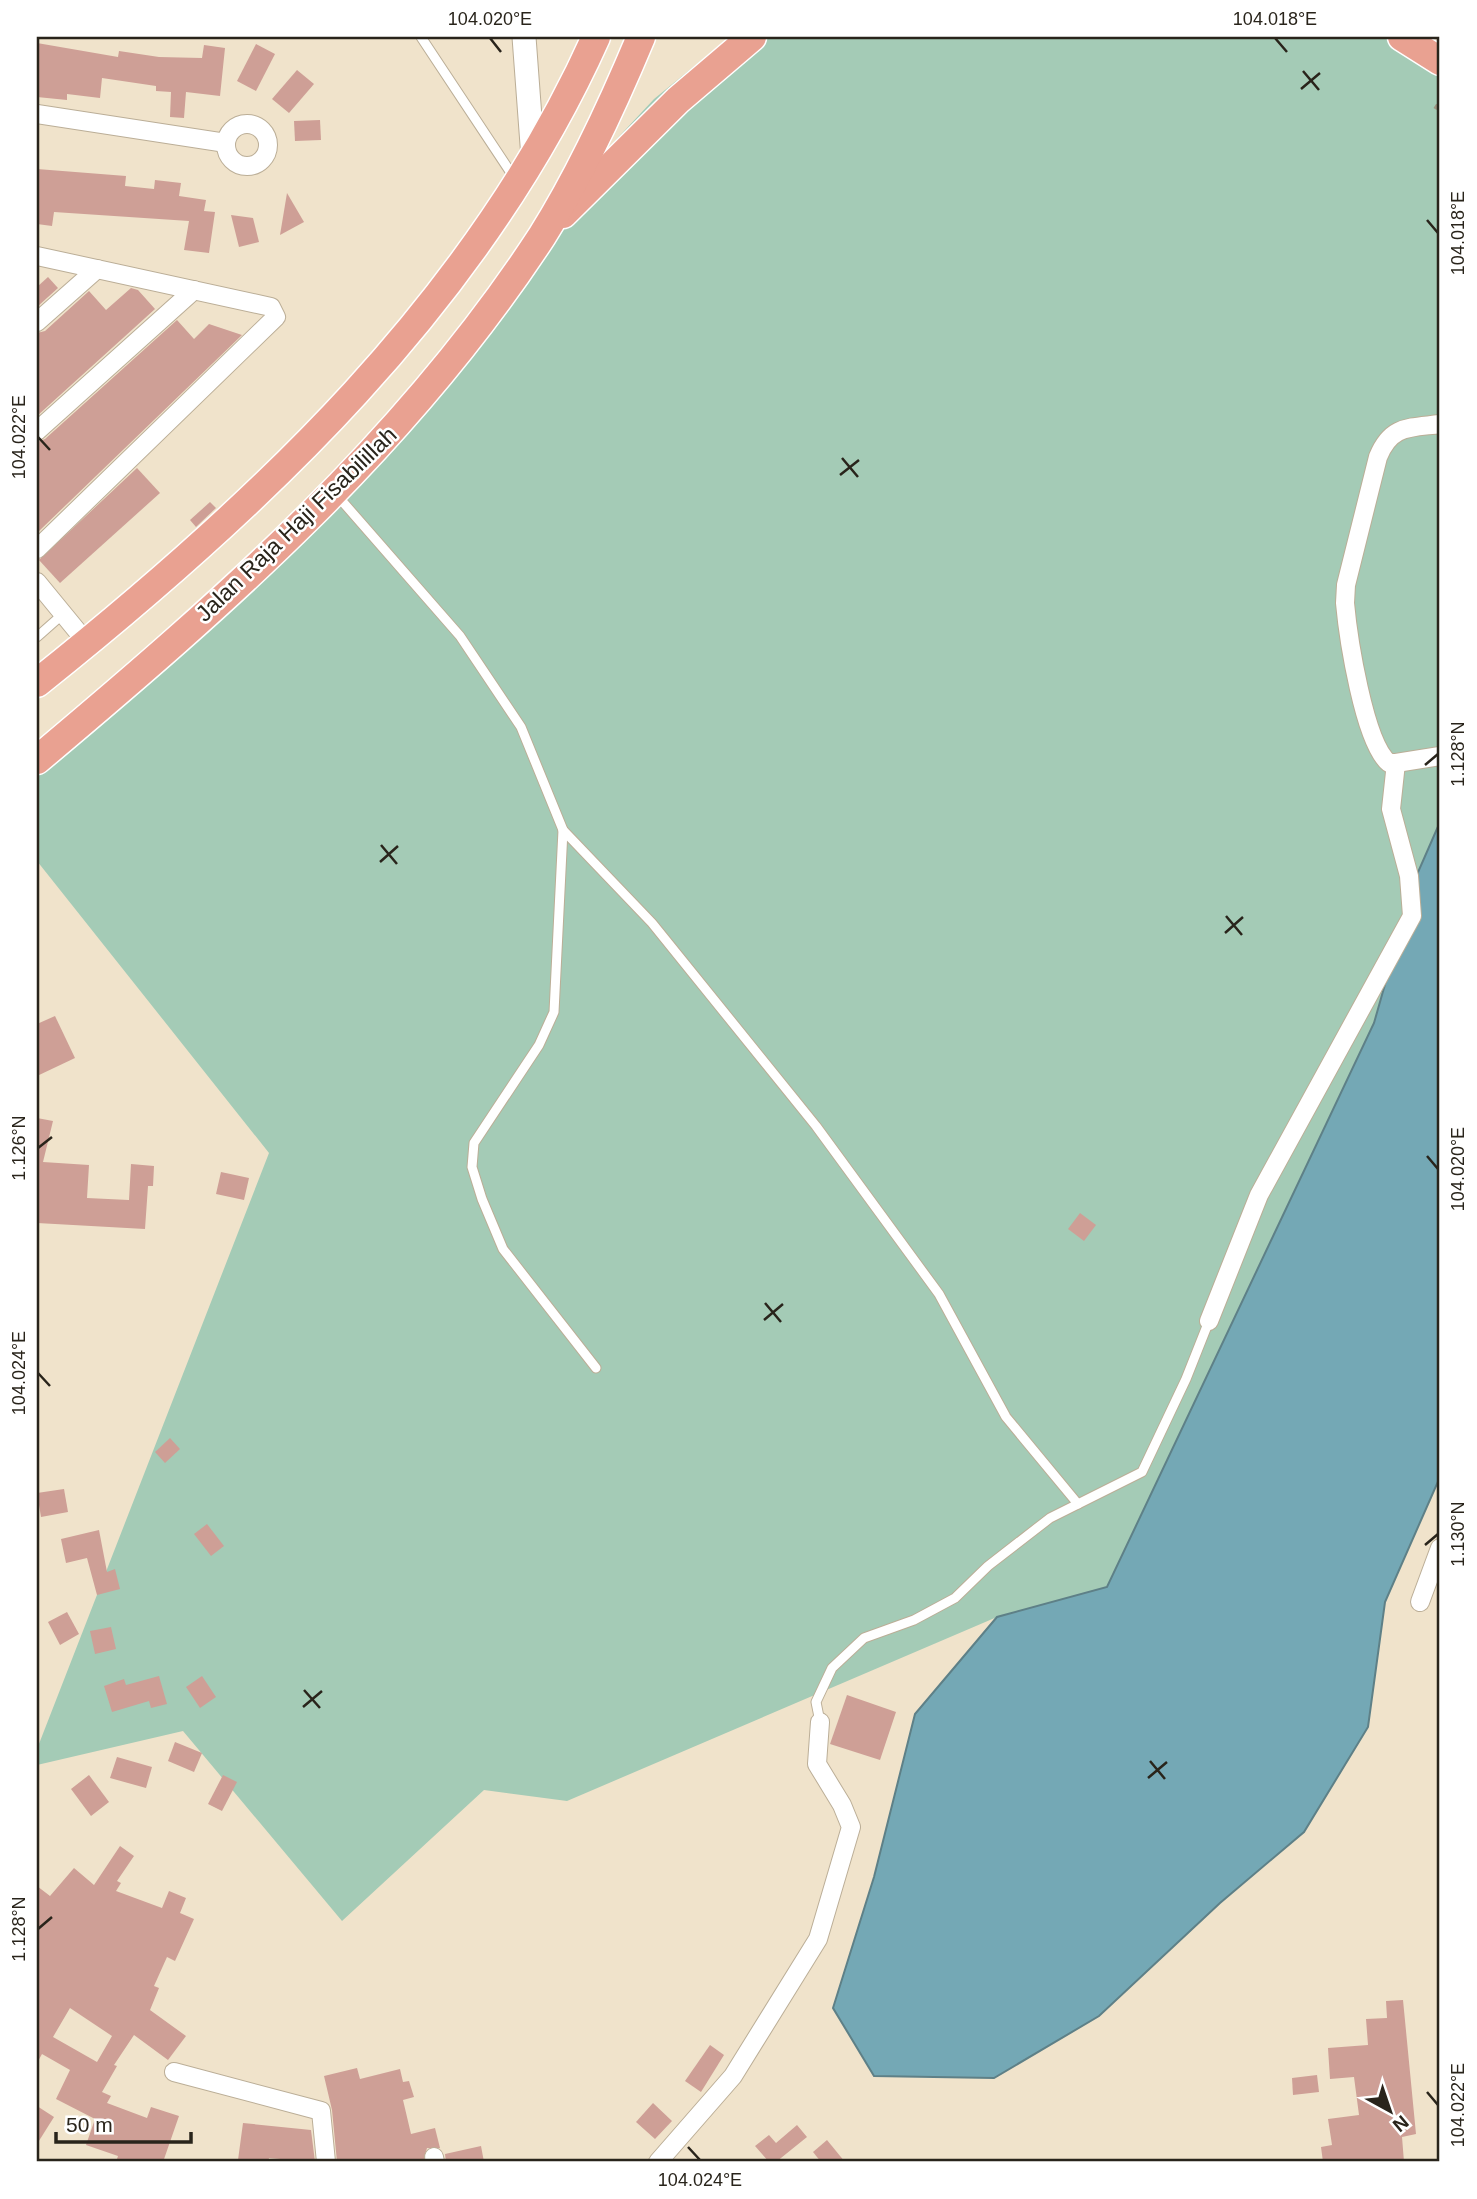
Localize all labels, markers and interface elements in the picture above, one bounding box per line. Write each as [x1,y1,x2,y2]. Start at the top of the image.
text: 104.020°E [448,9,532,29]
text: 104.018°E [1233,9,1317,29]
text: 104.018°E [1448,191,1468,275]
text: 104.022°E [9,395,29,479]
street label: Jalan Raja Haji Fisabilillah [190,421,402,627]
text: 1.128°N [1448,721,1468,787]
text: 1.126°N [9,1115,29,1181]
text: 104.020°E [1448,1127,1468,1211]
text: 104.024°E [9,1331,29,1415]
text: 1.130°N [1448,1501,1468,1567]
text: 1.128°N [9,1896,29,1962]
text: 104.022°E [1448,2063,1468,2147]
north arrow [1354,2076,1424,2146]
scale bar [56,2101,191,2145]
text: N [1389,2111,1413,2136]
text: 50 m [66,2113,113,2136]
text: 104.024°E [658,2170,742,2190]

